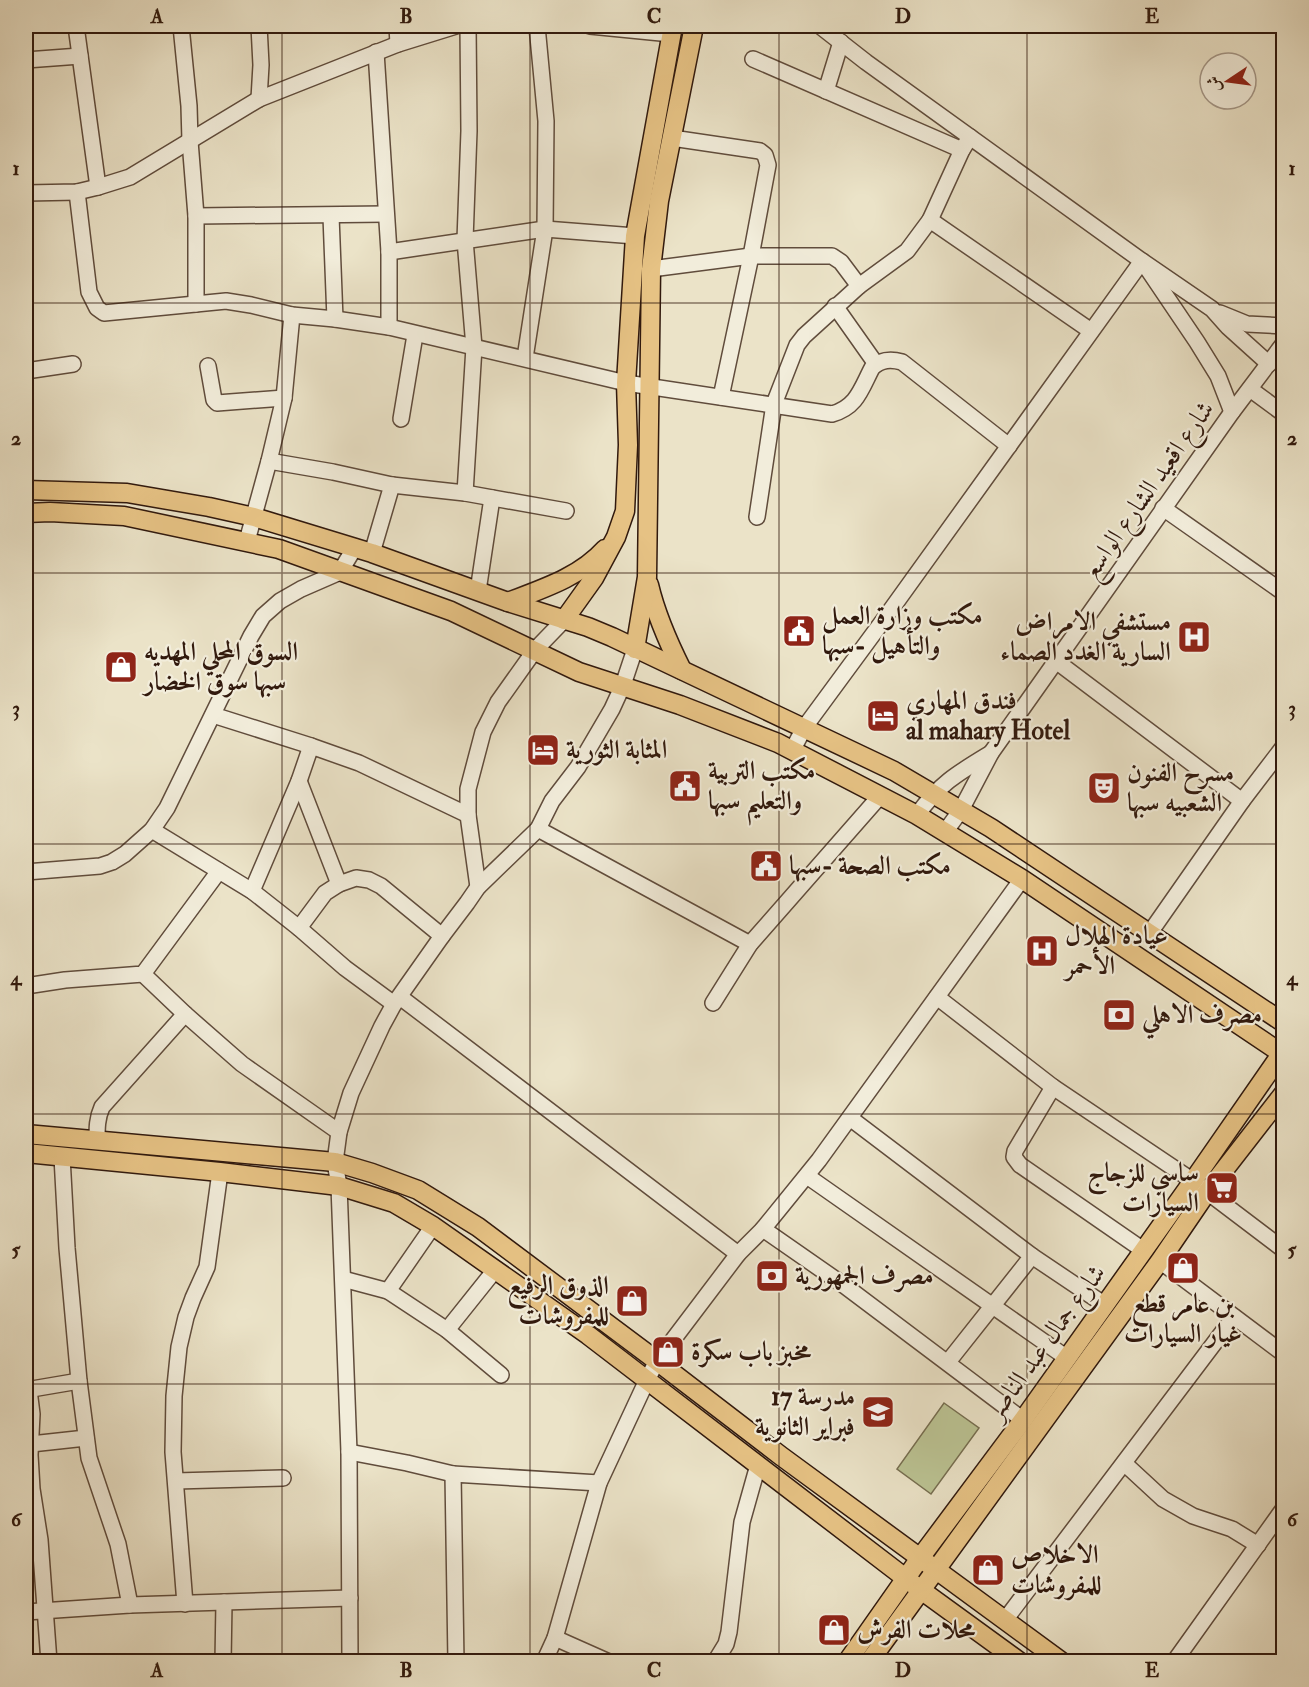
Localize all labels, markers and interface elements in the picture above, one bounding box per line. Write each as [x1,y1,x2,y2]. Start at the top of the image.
text: A [150,4,164,29]
text: B [399,4,413,29]
text: C [647,4,661,29]
text: D [895,4,911,29]
text: E [1145,4,1160,29]
north arrow [1198,51,1258,111]
text: ش [1203,74,1226,94]
text: 1 [12,156,20,181]
text: 1 [1288,156,1296,181]
street label: شارع اقعيد الشارع الواسع [1074,395,1227,589]
text: 2 [11,426,21,451]
text: 2 [1287,426,1297,451]
place label: مكتب وزارة العمل والتأهيل -سبها [822,600,983,664]
place label: مستشفي الامراض السارية الغدد الصماء [1000,606,1171,668]
public building icon: مكتب وزارة العمل والتأهيل -سبها [781,613,817,649]
hospital icon: مستشفي الامراض السارية الغدد الصماء [1176,619,1212,655]
place label: السوق المحلي المهديه سبها سوق الخضار [141,636,298,698]
shop icon: السوق المحلي المهديه سبها سوق الخضار [103,649,139,685]
place label: فندق المهاري al mahary Hotel [906,685,1070,748]
text: 3 [12,696,20,721]
text: 3 [1288,696,1296,721]
hotel icon: فندق المهاري al mahary Hotel [865,698,901,734]
hotel icon: المثابة الثورية [525,732,561,768]
place label: المثابة الثورية [566,734,667,766]
place label: مكتب التربية والتعليم سبها [708,755,815,826]
place label: مسرح الفنون الشعبيه سبها [1127,757,1234,819]
public building icon: مكتب التربية والتعليم سبها [667,768,703,804]
theatre icon: مسرح الفنون الشعبيه سبها [1086,770,1122,806]
public building icon: مكتب الصحة -سبها [748,848,784,884]
place label: مكتب الصحة -سبها [789,850,951,882]
place label: عيادة الهلال الأحمر [1062,920,1168,982]
hospital icon: عيادة الهلال الأحمر [1024,933,1060,969]
text: 4 [10,966,23,991]
text: 4 [1286,966,1299,991]
bank icon: مصرف الاهلي [1101,997,1137,1033]
place label: مصرف الاهلي [1141,999,1262,1039]
place label: ساسي للزجاج السيارات [1087,1157,1199,1219]
supermarket icon: ساسي للزجاج السيارات [1204,1170,1240,1206]
text: 5 [12,1237,22,1262]
text: 5 [1288,1237,1298,1262]
shop icon: بن عامر قطع غيار السيارات [1165,1250,1201,1286]
bank icon: مصرف الجمهورية [754,1258,790,1294]
street label: شارع جمال عبد الناصر [977,1258,1117,1431]
place label: مصرف الجمهورية [795,1260,934,1293]
place label: الذوق الرفيع للمفروشات [508,1270,609,1332]
shop icon: الذوق الرفيع للمفروشات [614,1283,650,1319]
place label: بن عامر قطع غيار السيارات [1124,1288,1242,1350]
shop icon: مخبز باب سكرة [650,1334,686,1370]
place label: مخبز باب سكرة [691,1336,812,1368]
place label: مدرسة 17 فبراير الثانوية [755,1381,855,1443]
school or university icon: مدرسة 17 فبراير الثانوية [860,1394,896,1430]
text: 6 [11,1507,23,1532]
text: 6 [1287,1507,1299,1532]
place label: الاخلاص للمفروشات [1011,1539,1101,1601]
shop icon: الاخلاص للمفروشات [970,1552,1006,1588]
shop icon: محلات الفرش [816,1612,852,1648]
place label: محلات الفرش [857,1614,976,1646]
text: A [150,1658,164,1683]
text: B [399,1658,413,1683]
text: C [647,1658,661,1683]
text: D [895,1658,911,1683]
text: E [1145,1658,1160,1683]

